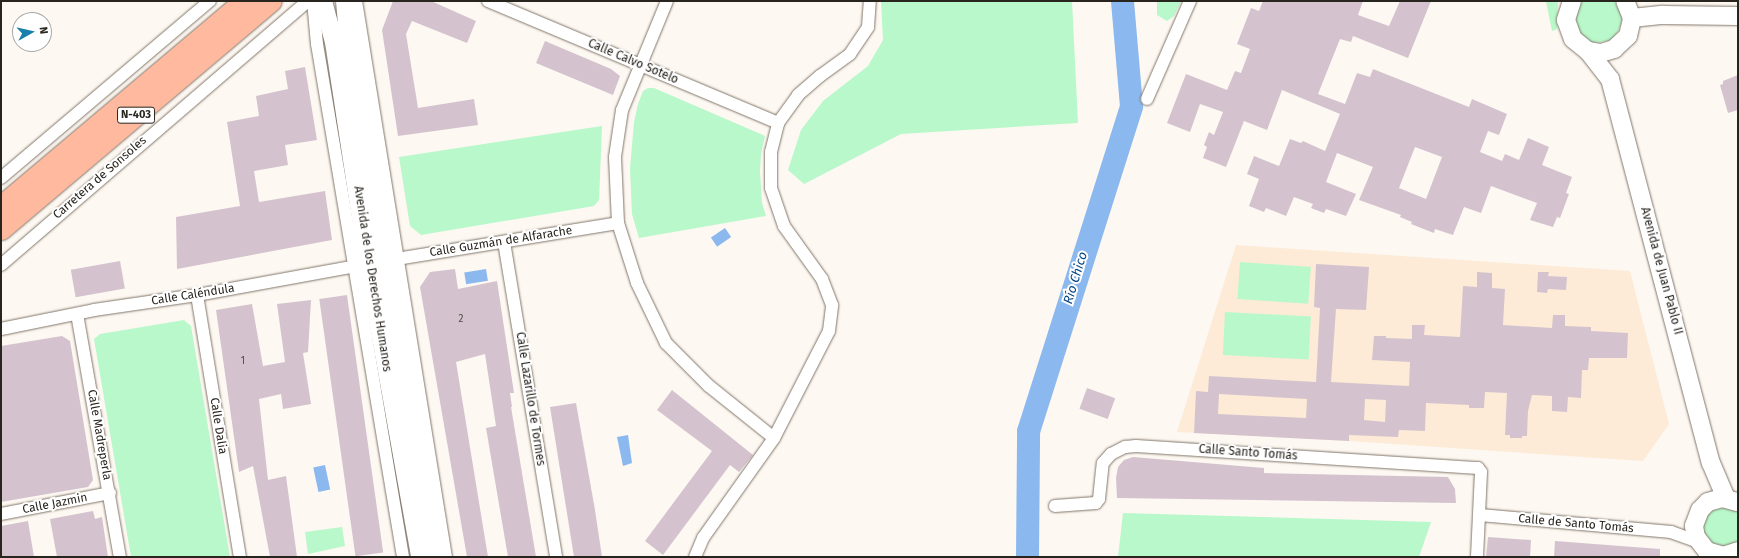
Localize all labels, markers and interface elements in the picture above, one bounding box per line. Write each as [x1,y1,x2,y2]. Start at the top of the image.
north arrow [12,12,52,52]
text: N [36,26,50,35]
street label: Calle Calvo Sotelo [586,36,680,88]
road number: N-403 [117,106,155,124]
street label: Carretera de Sonsoles [50,134,150,222]
street label: Avenida de los Derechos Humanos [350,185,394,373]
street label: Avenida de Juan Pablo II [1637,206,1685,336]
street label: Calle Guzmán de Alfarache [429,224,573,260]
water label: Río Chico [1061,250,1091,306]
street label: Calle Caléndula [150,281,236,309]
house number: 2 [459,314,463,326]
street label: Calle Lazarillo de Tormes [512,331,548,467]
house number: 1 [241,356,245,368]
street label: Calle Madreperla [84,389,114,481]
street label: Calle Dalia [206,397,230,455]
street label: Calle Santo Tomás [1198,442,1298,464]
street label: Calle Jazmin [21,491,89,517]
street label: Calle de Santo Tomás [1518,512,1634,536]

